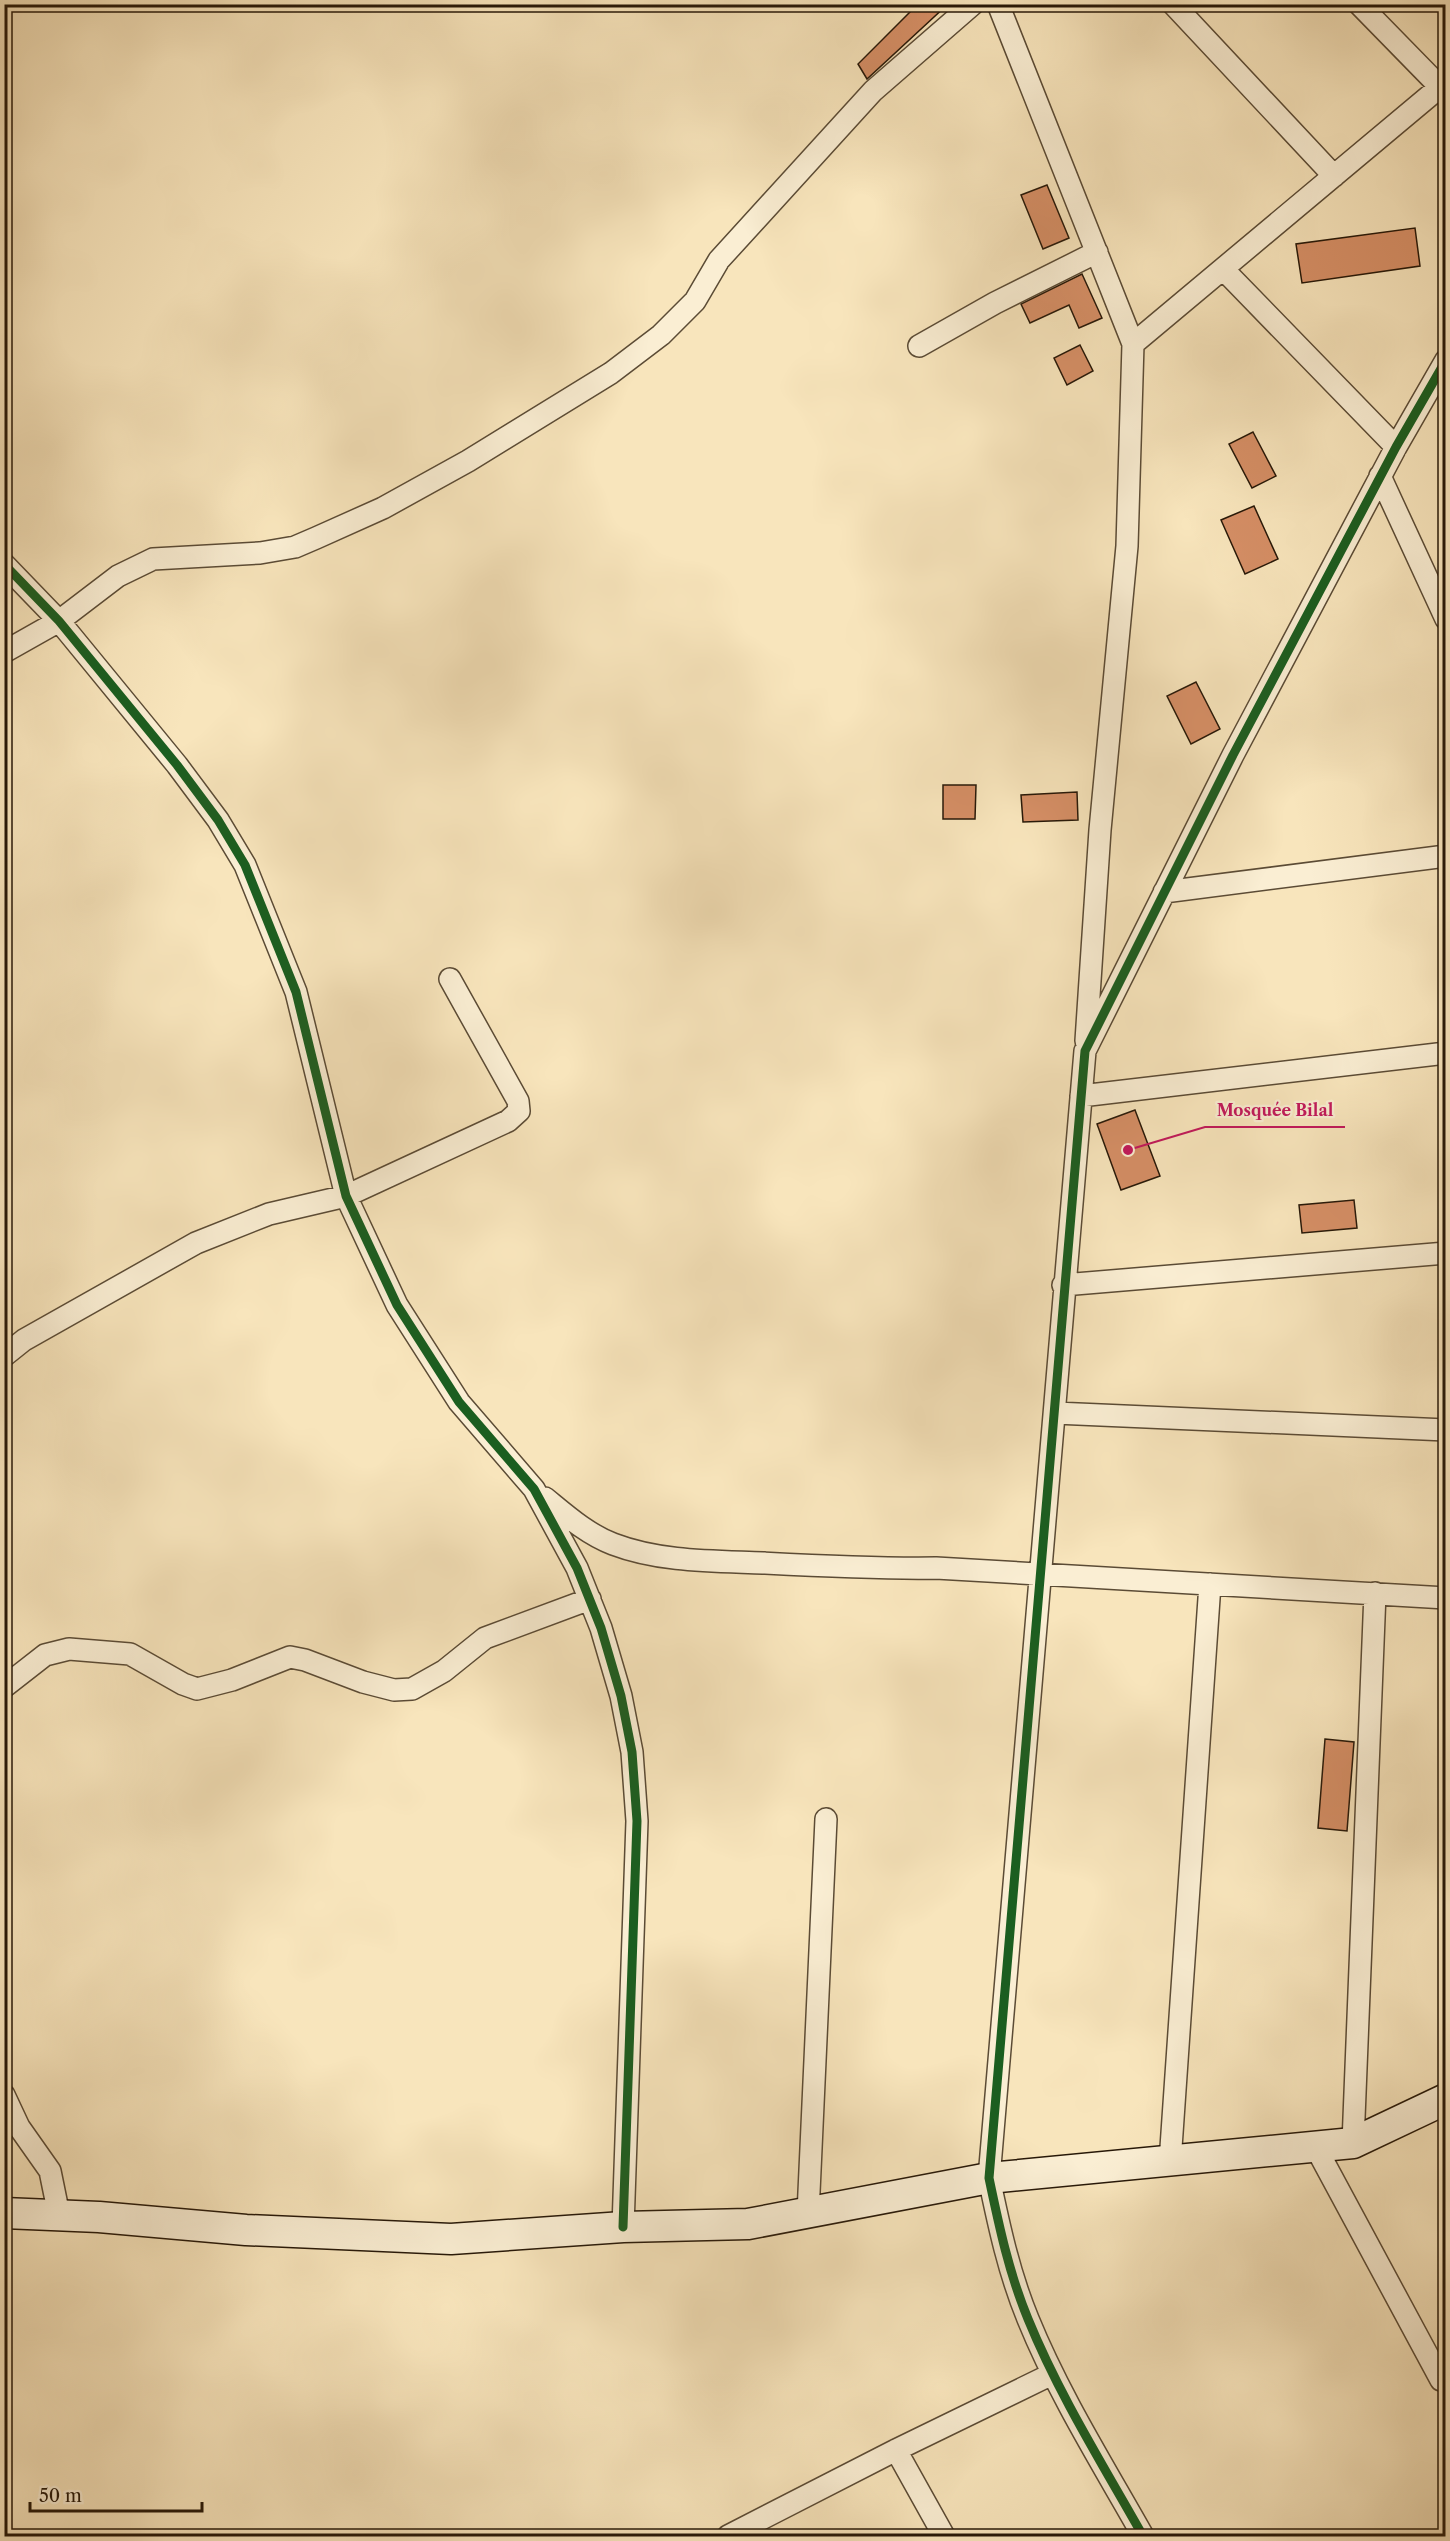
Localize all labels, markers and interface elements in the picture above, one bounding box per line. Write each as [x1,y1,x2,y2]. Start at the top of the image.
callout: Mosquée Bilal [1205,1093,1345,1127]
text: Mosquée Bilal [1217,1100,1334,1120]
scale bar [30,2475,202,2513]
text: 50 m [39,2485,82,2507]

